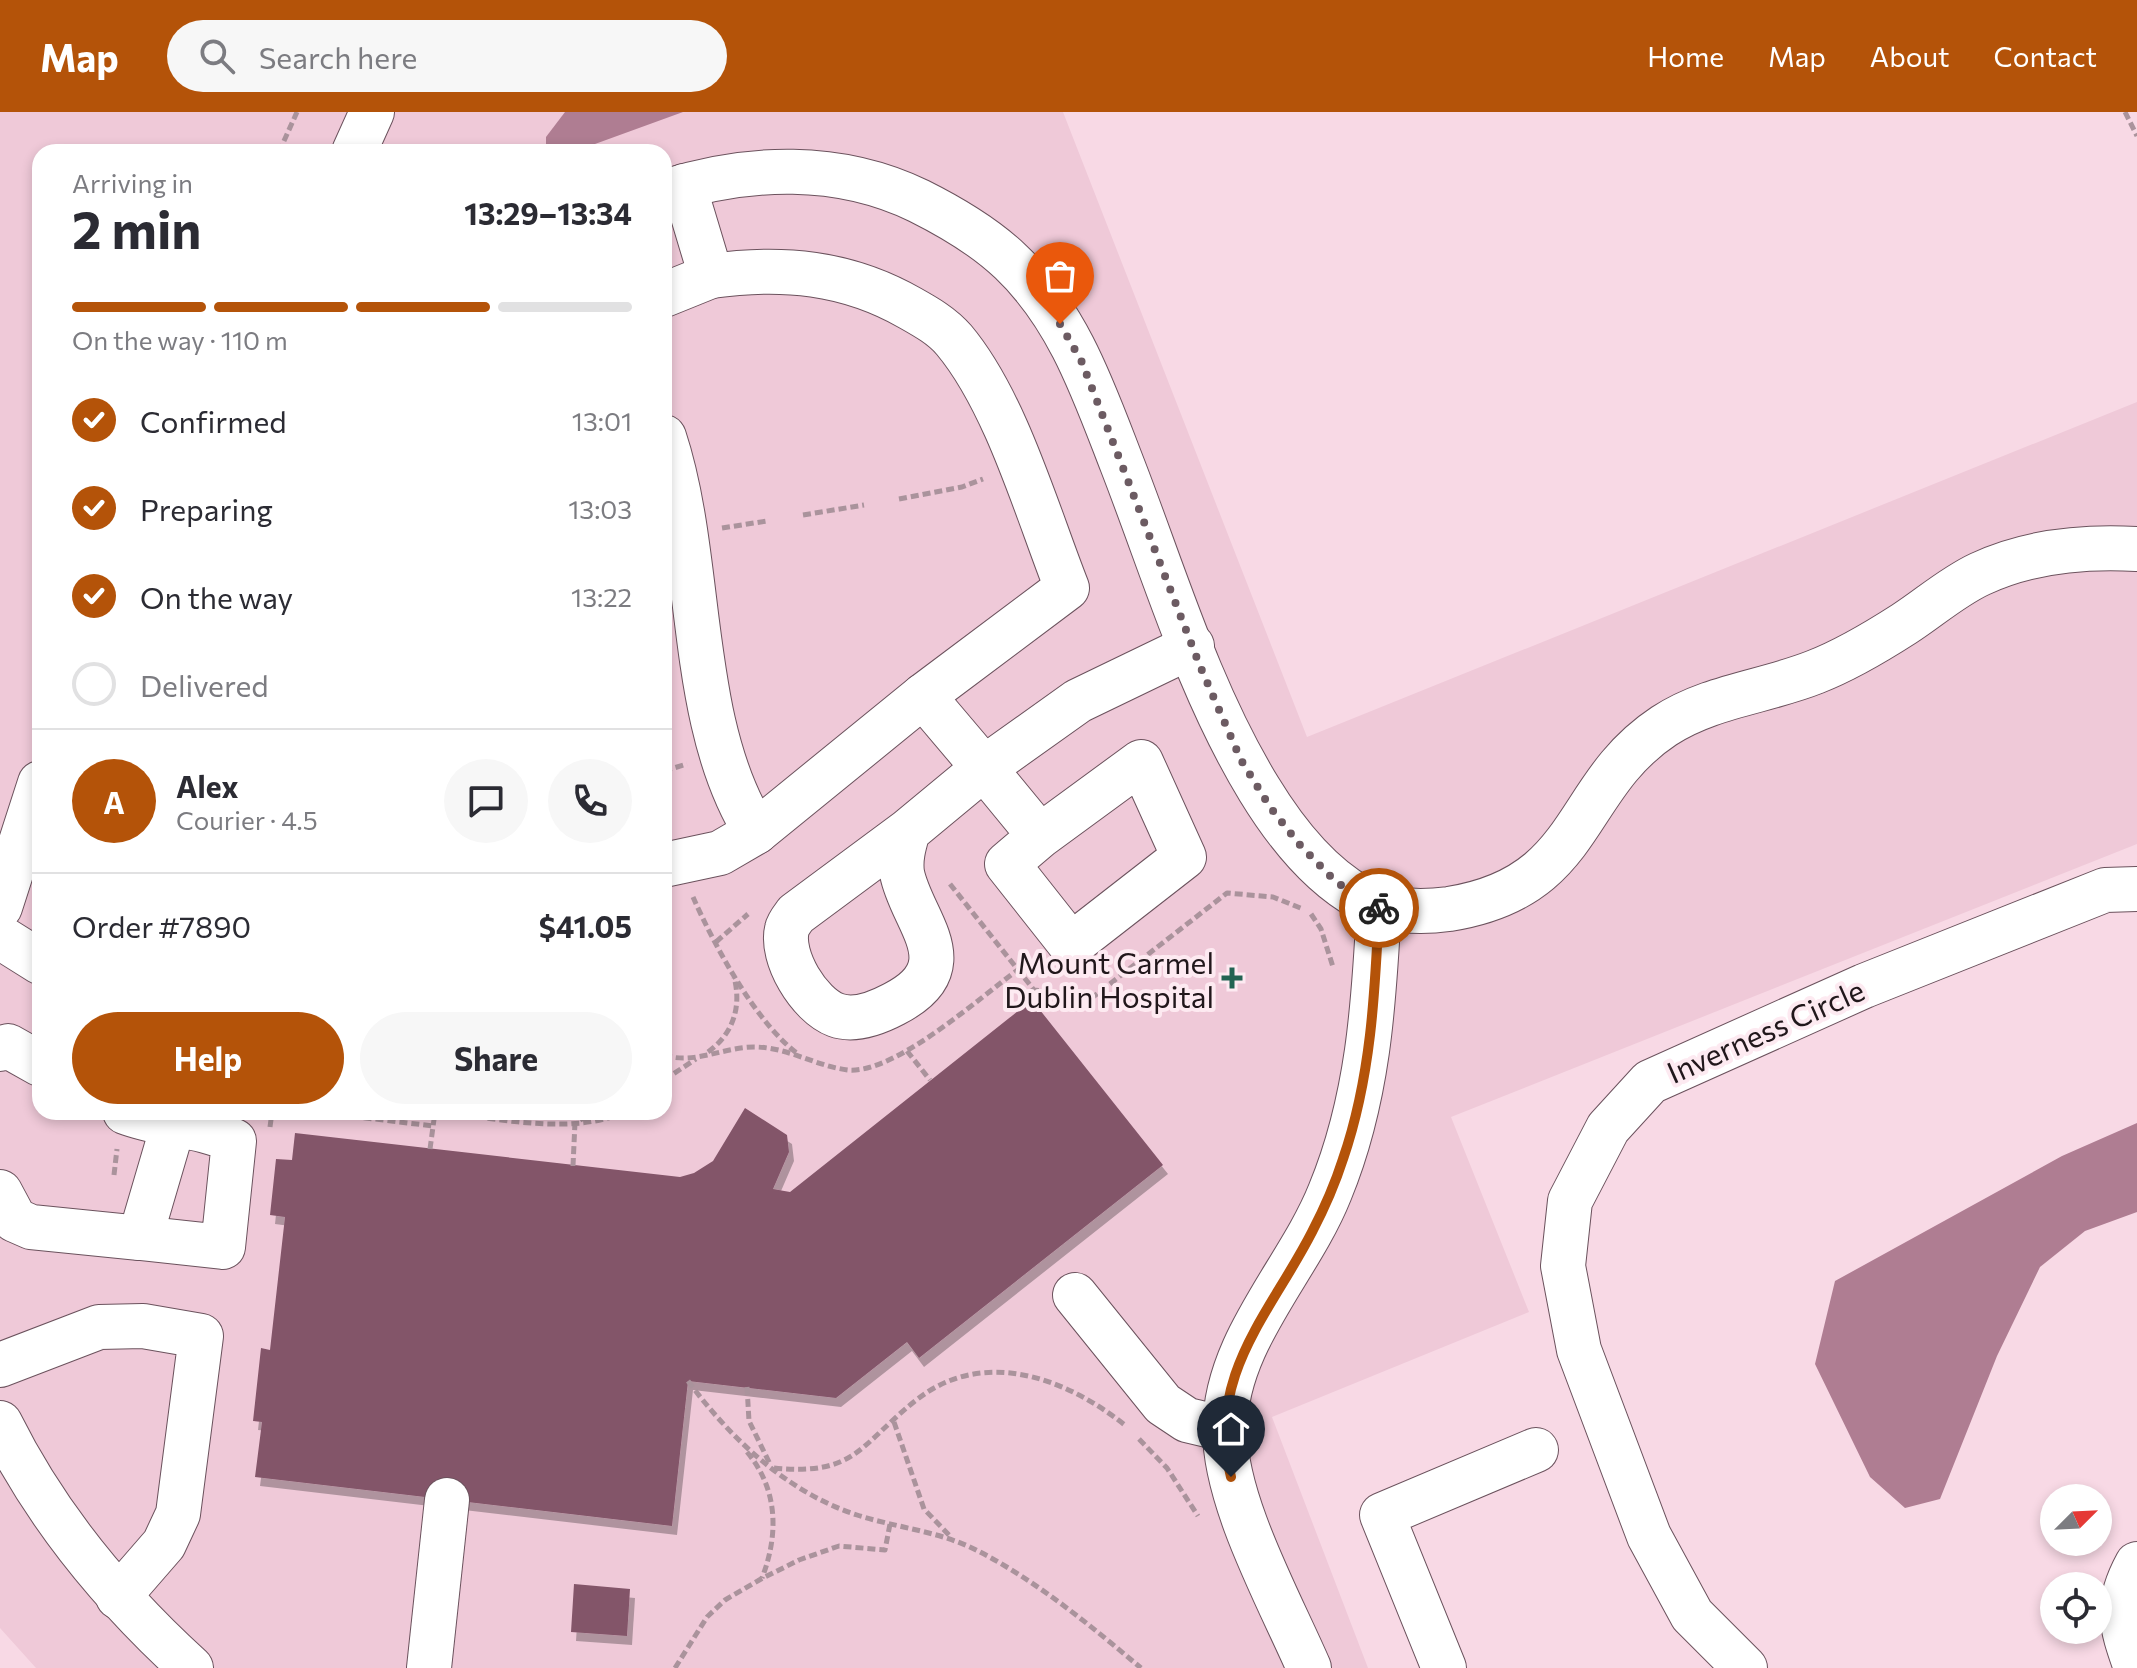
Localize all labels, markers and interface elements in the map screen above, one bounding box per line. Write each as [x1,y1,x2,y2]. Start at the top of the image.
search box [167,20,727,92]
text: Map [40,33,119,80]
icon: search [195,34,239,78]
text: Search here [259,38,417,75]
text: Home [1647,39,1724,73]
text: Map [1768,39,1826,73]
text: About [1870,39,1950,73]
text: Contact [1994,39,2097,73]
text: Arriving in [72,167,193,198]
text: 13:29–13:34 [464,194,632,231]
text: 2 min [72,196,201,260]
pin [1026,242,1094,324]
icon: bag [1038,254,1082,298]
text: On the way · 110 m [72,324,288,355]
icon: check [72,398,116,442]
text: Confirmed [140,402,287,439]
text: 13:01 [572,405,632,436]
icon: check [72,486,116,530]
text: Preparing [140,490,273,527]
text: 13:03 [568,493,632,524]
icon: check [72,574,116,618]
text: On the way [140,578,293,615]
text: 13:22 [571,581,632,612]
text: Delivered [140,666,269,703]
button: chat [444,759,528,843]
button: phone [548,759,632,843]
text: Alex [176,767,239,804]
text: A [103,783,125,820]
text: Courier · 4.5 [176,804,318,835]
courier [1339,868,1419,948]
icon: bike [1357,886,1401,930]
text: Order #7890 [72,907,251,944]
text: $41.05 [539,907,632,944]
place label: Mount Carmel Dublin Hospital [1004,943,1214,1014]
marker: Mount Carmel Dublin Hospital [1221,967,1243,989]
street label: Inverness Circle [1661,970,1869,1090]
button: Help [72,1012,344,1104]
button: Share [360,1012,632,1104]
pin [1197,1395,1265,1477]
icon: home [1209,1407,1253,1451]
north arrow [2040,1484,2112,1556]
map controls [2040,1484,2112,1644]
button: locate [2040,1572,2112,1644]

